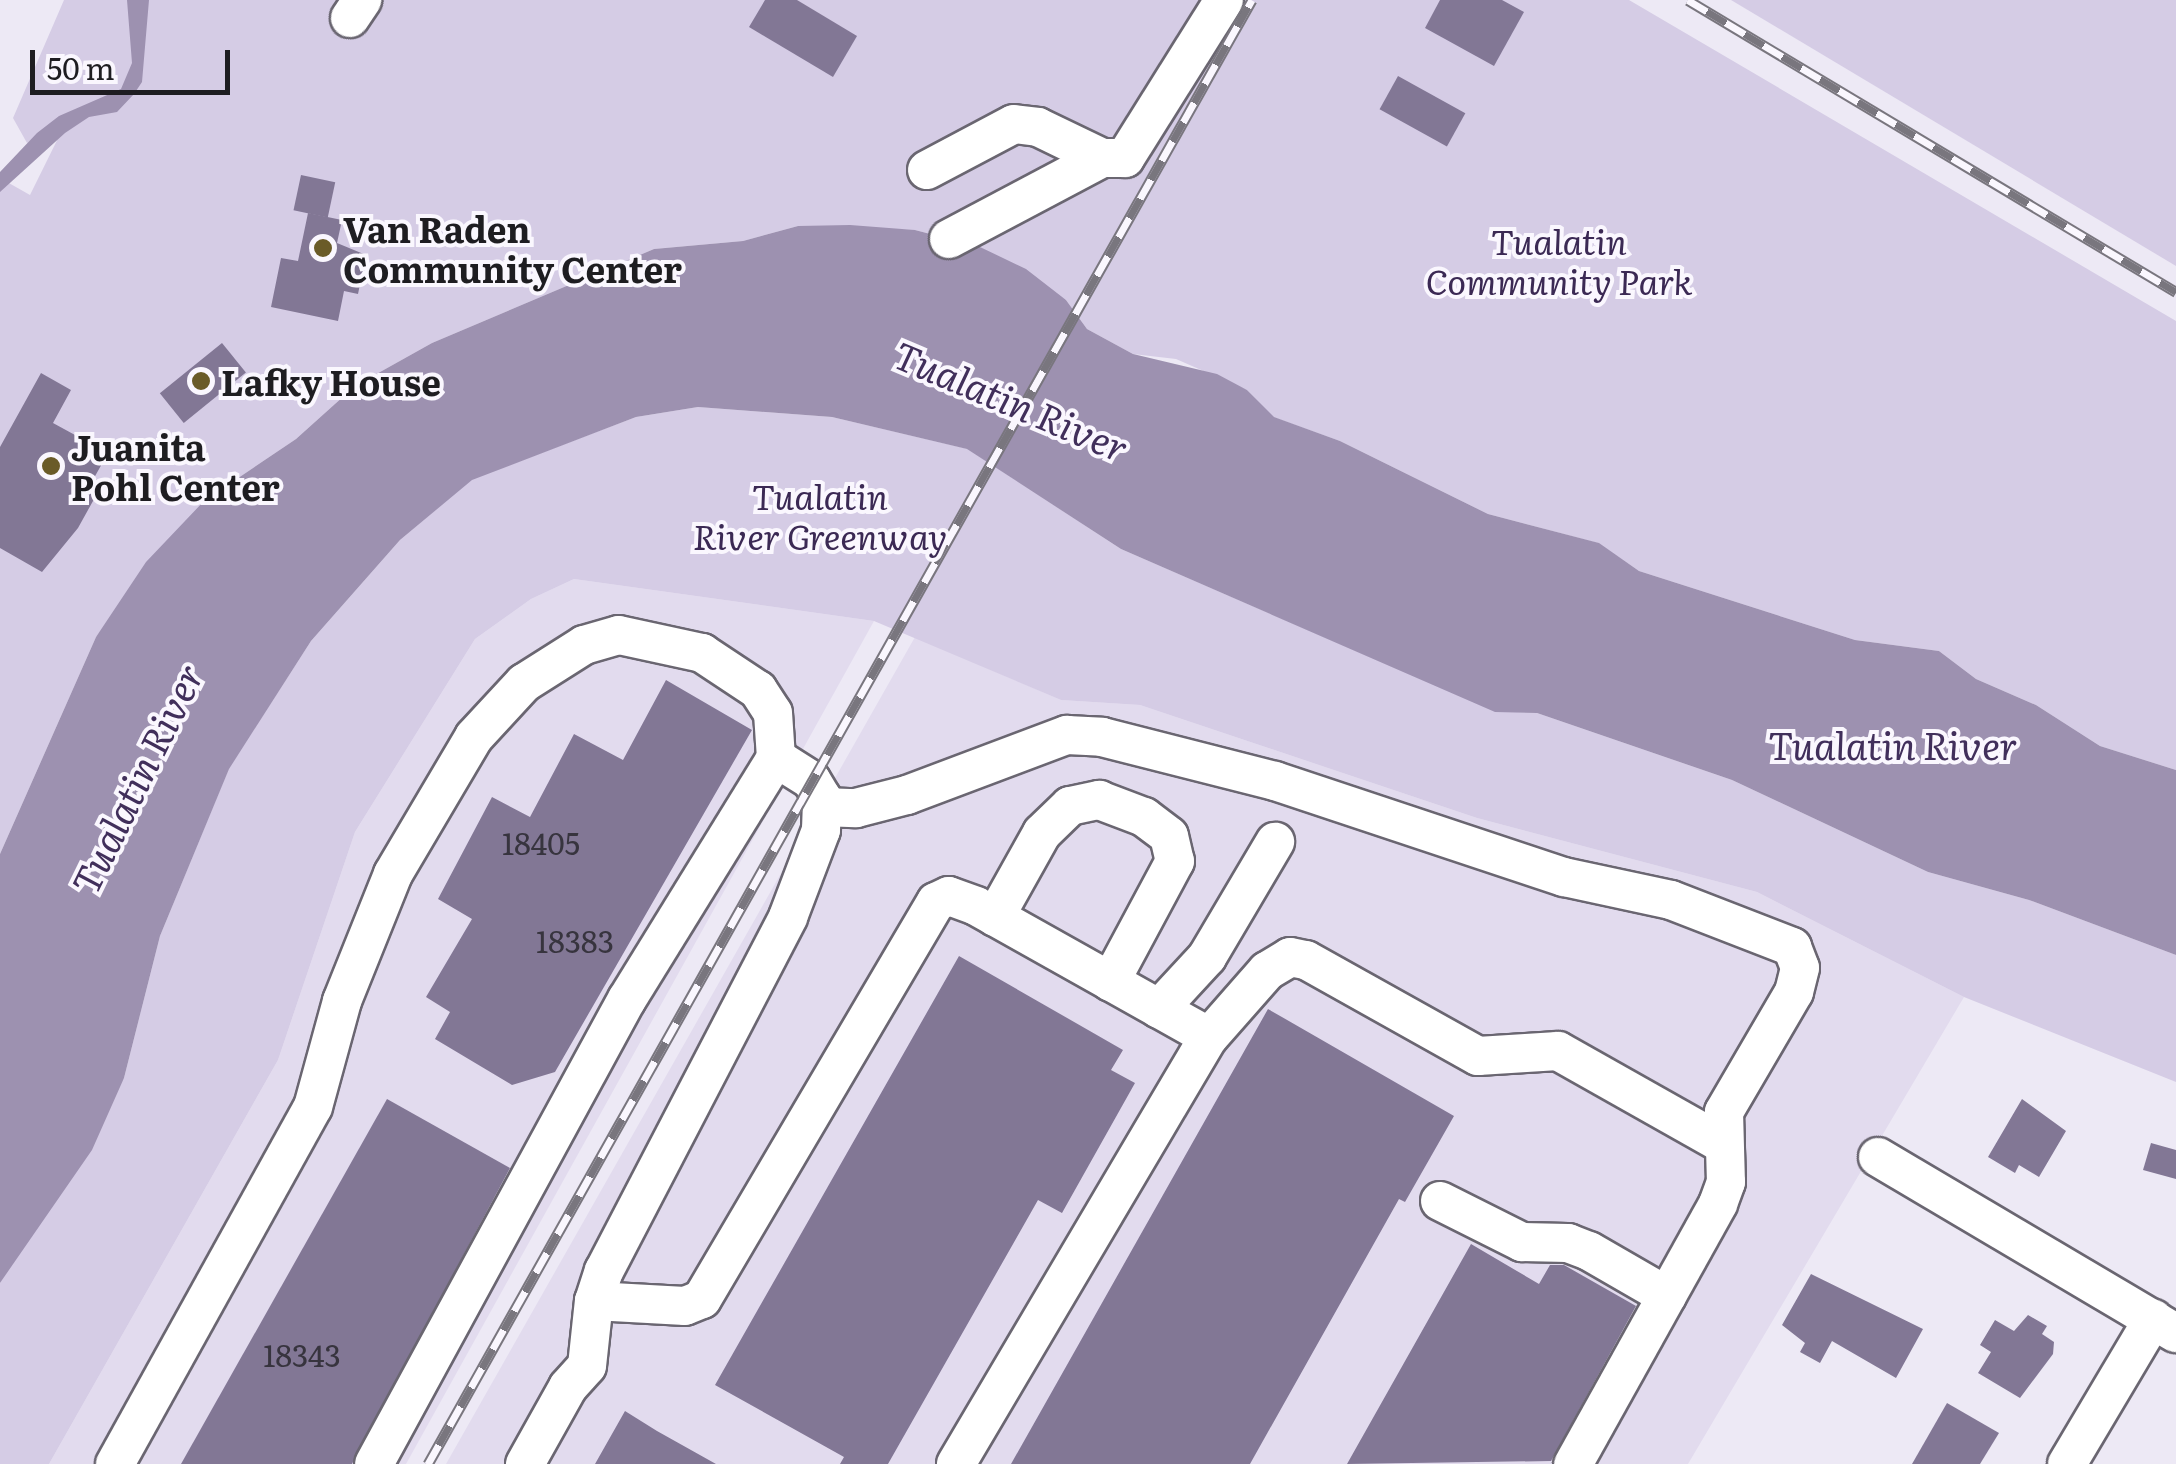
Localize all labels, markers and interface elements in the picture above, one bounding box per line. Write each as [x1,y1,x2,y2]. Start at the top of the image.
scale bar [35,30,235,92]
text: 50 m [47,45,115,89]
place label: Van Raden Community Center [343,207,682,289]
park label: Tualatin Community Park [1426,219,1692,301]
marker: Van Raden Community Center [312,237,334,259]
water label: Tualatin River [888,330,1136,470]
place label: Lafky House [221,360,441,402]
marker: Lafky House [190,370,212,392]
place label: Juanita Pohl Center [71,425,280,507]
marker: Juanita Pohl Center [40,455,62,477]
park label: Tualatin River Greenway [693,474,947,556]
water label: Tualatin River [61,656,211,900]
water label: Tualatin River [1768,721,2018,767]
house number: 18405 [502,824,580,860]
house number: 18383 [536,922,614,958]
house number: 18343 [263,1336,341,1372]

